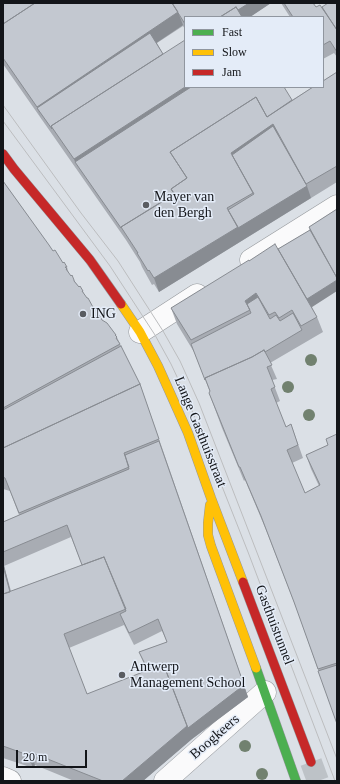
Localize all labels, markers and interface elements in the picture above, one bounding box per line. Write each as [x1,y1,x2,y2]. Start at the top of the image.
legend [184,16,324,88]
text: Fast [222,25,242,39]
text: Slow [222,45,247,59]
text: Jam [222,65,241,79]
place label: Mayer van den Bergh [154,189,214,222]
marker: Mayer van den Bergh [141,200,151,210]
place label: ING [91,306,116,322]
marker: ING [78,309,88,319]
street label: Lange Gasthuisstraat [170,374,230,490]
street label: Gasthuistunnel [251,583,297,667]
place label: Antwerp Management School [130,659,245,692]
marker: Antwerp Management School [117,670,127,680]
street label: Boogkeers [187,711,243,763]
scale bar [18,742,89,768]
text: 20 m [23,750,47,764]

